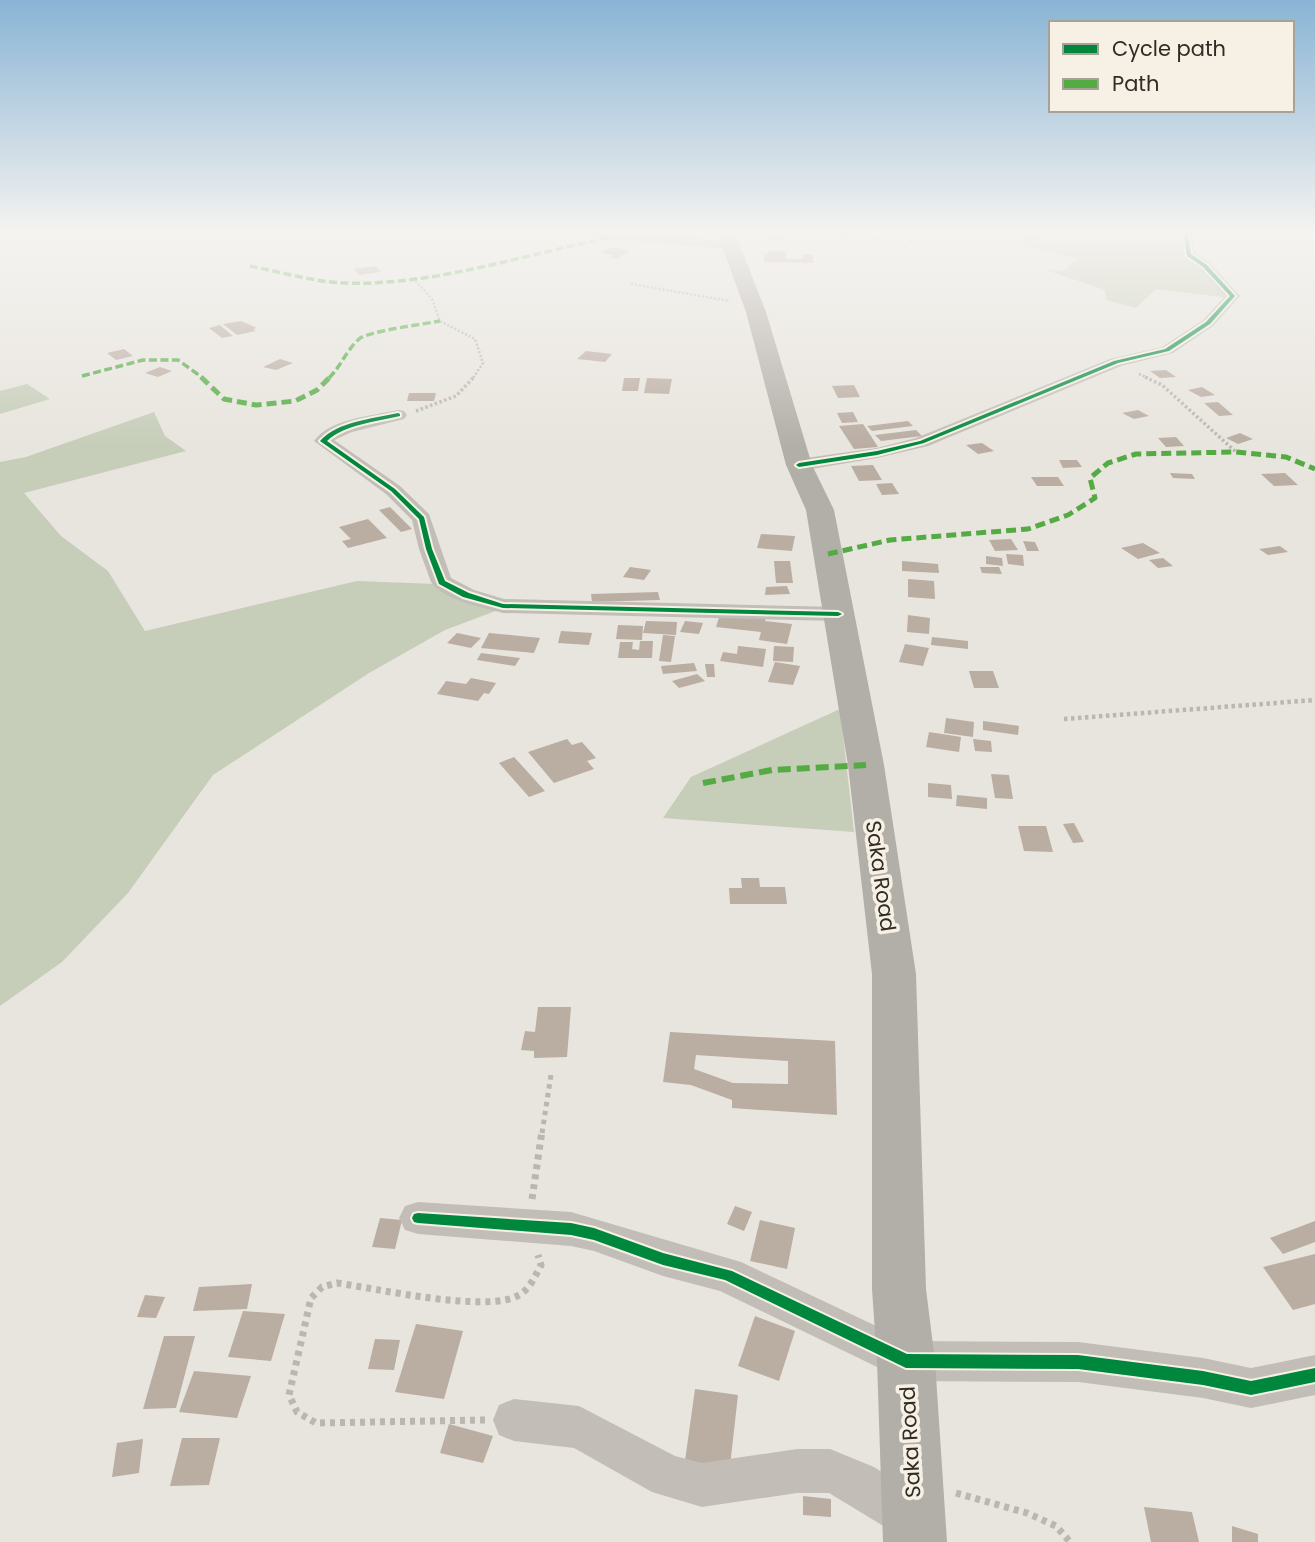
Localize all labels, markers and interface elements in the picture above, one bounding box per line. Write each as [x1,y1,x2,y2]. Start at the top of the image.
legend [1049,21,1294,112]
text: Cycle path [1112,34,1226,63]
text: Path [1112,69,1159,98]
street label: Saka Road [859,819,903,933]
street label: Saka Road [893,1385,927,1499]

